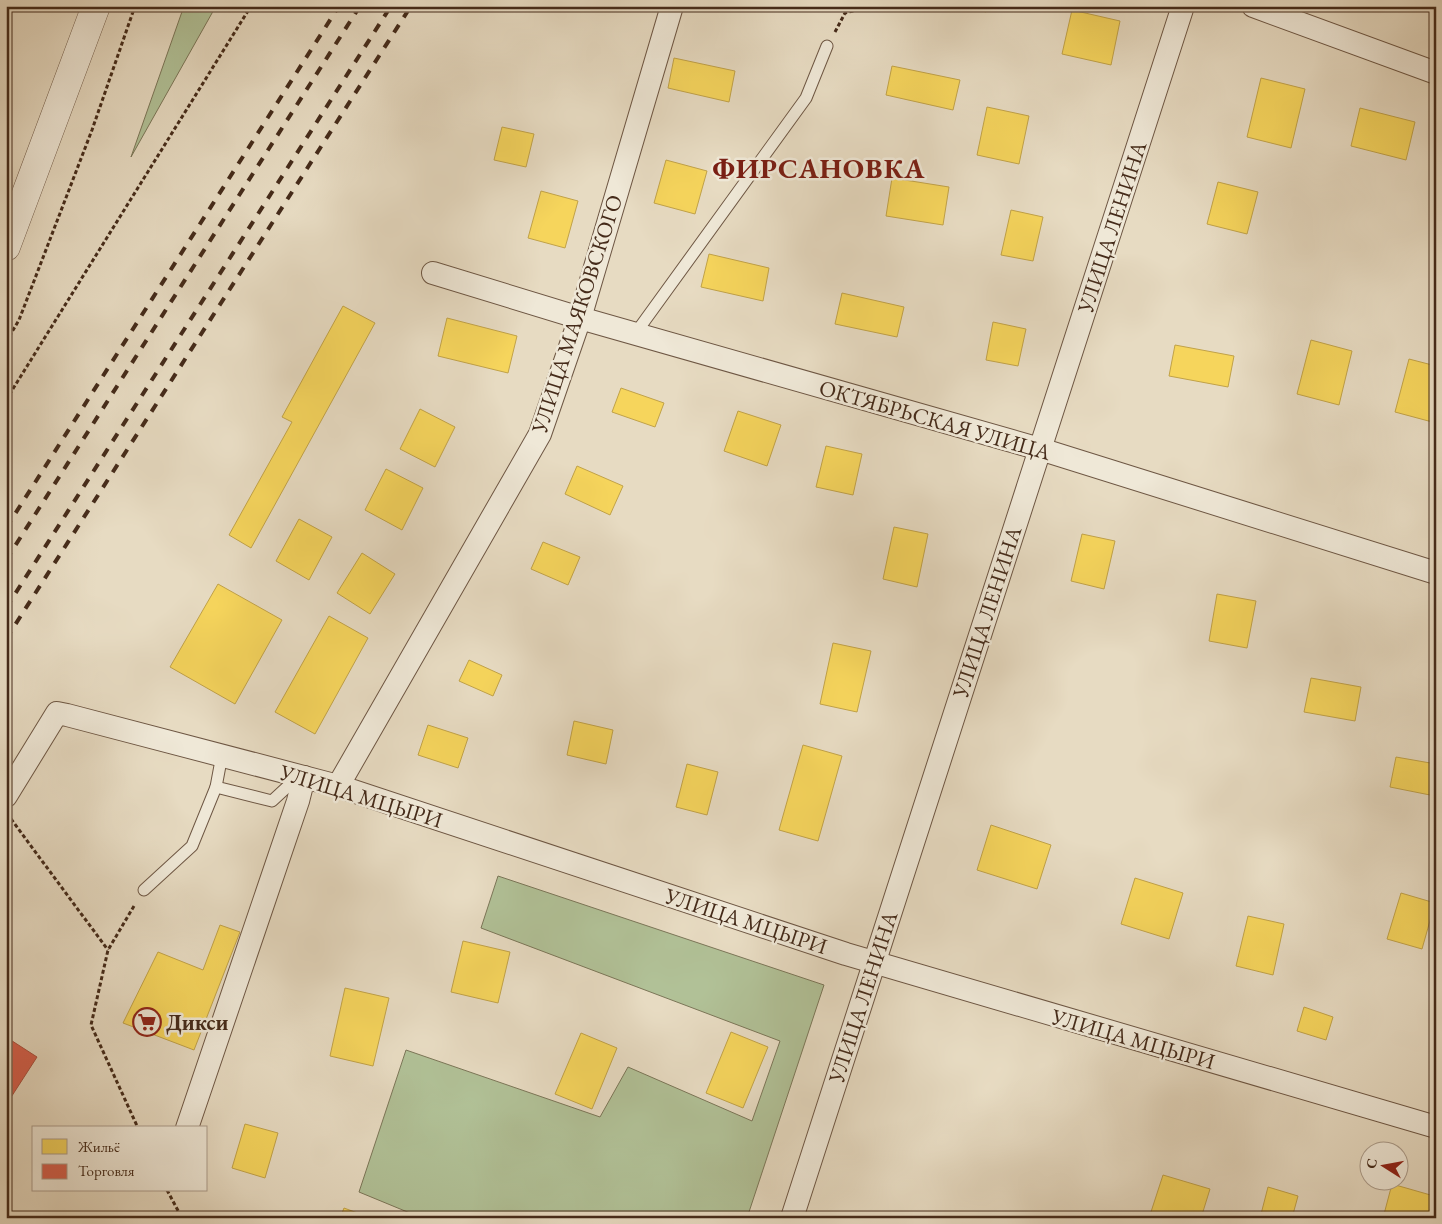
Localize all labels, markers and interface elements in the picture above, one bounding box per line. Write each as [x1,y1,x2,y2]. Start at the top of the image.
street label: УЛИЦА ЛЕНИНА [1070,137,1154,318]
district label: ФИРСАНОВКА [712,150,926,186]
street label: УЛИЦА МАЯКОВСКОГО [524,191,629,438]
street label: ОКТЯБРЬСКАЯ УЛИЦА [816,373,1055,467]
street label: УЛИЦА ЛЕНИНА [945,522,1029,703]
street label: УЛИЦА МЦЫРИ [275,757,446,835]
street label: УЛИЦА МЦЫРИ [660,881,831,961]
street label: УЛИЦА ЛЕНИНА [821,907,905,1088]
street label: УЛИЦА МЦЫРИ [1047,1002,1218,1076]
supermarket icon: Дикси [132,1007,162,1037]
place label: Дикси [166,1008,228,1037]
legend [32,1126,208,1192]
text: Жильё [77,1137,120,1156]
north arrow [1360,1142,1410,1192]
text: С [1361,1157,1381,1170]
text: Торговля [78,1161,135,1180]

